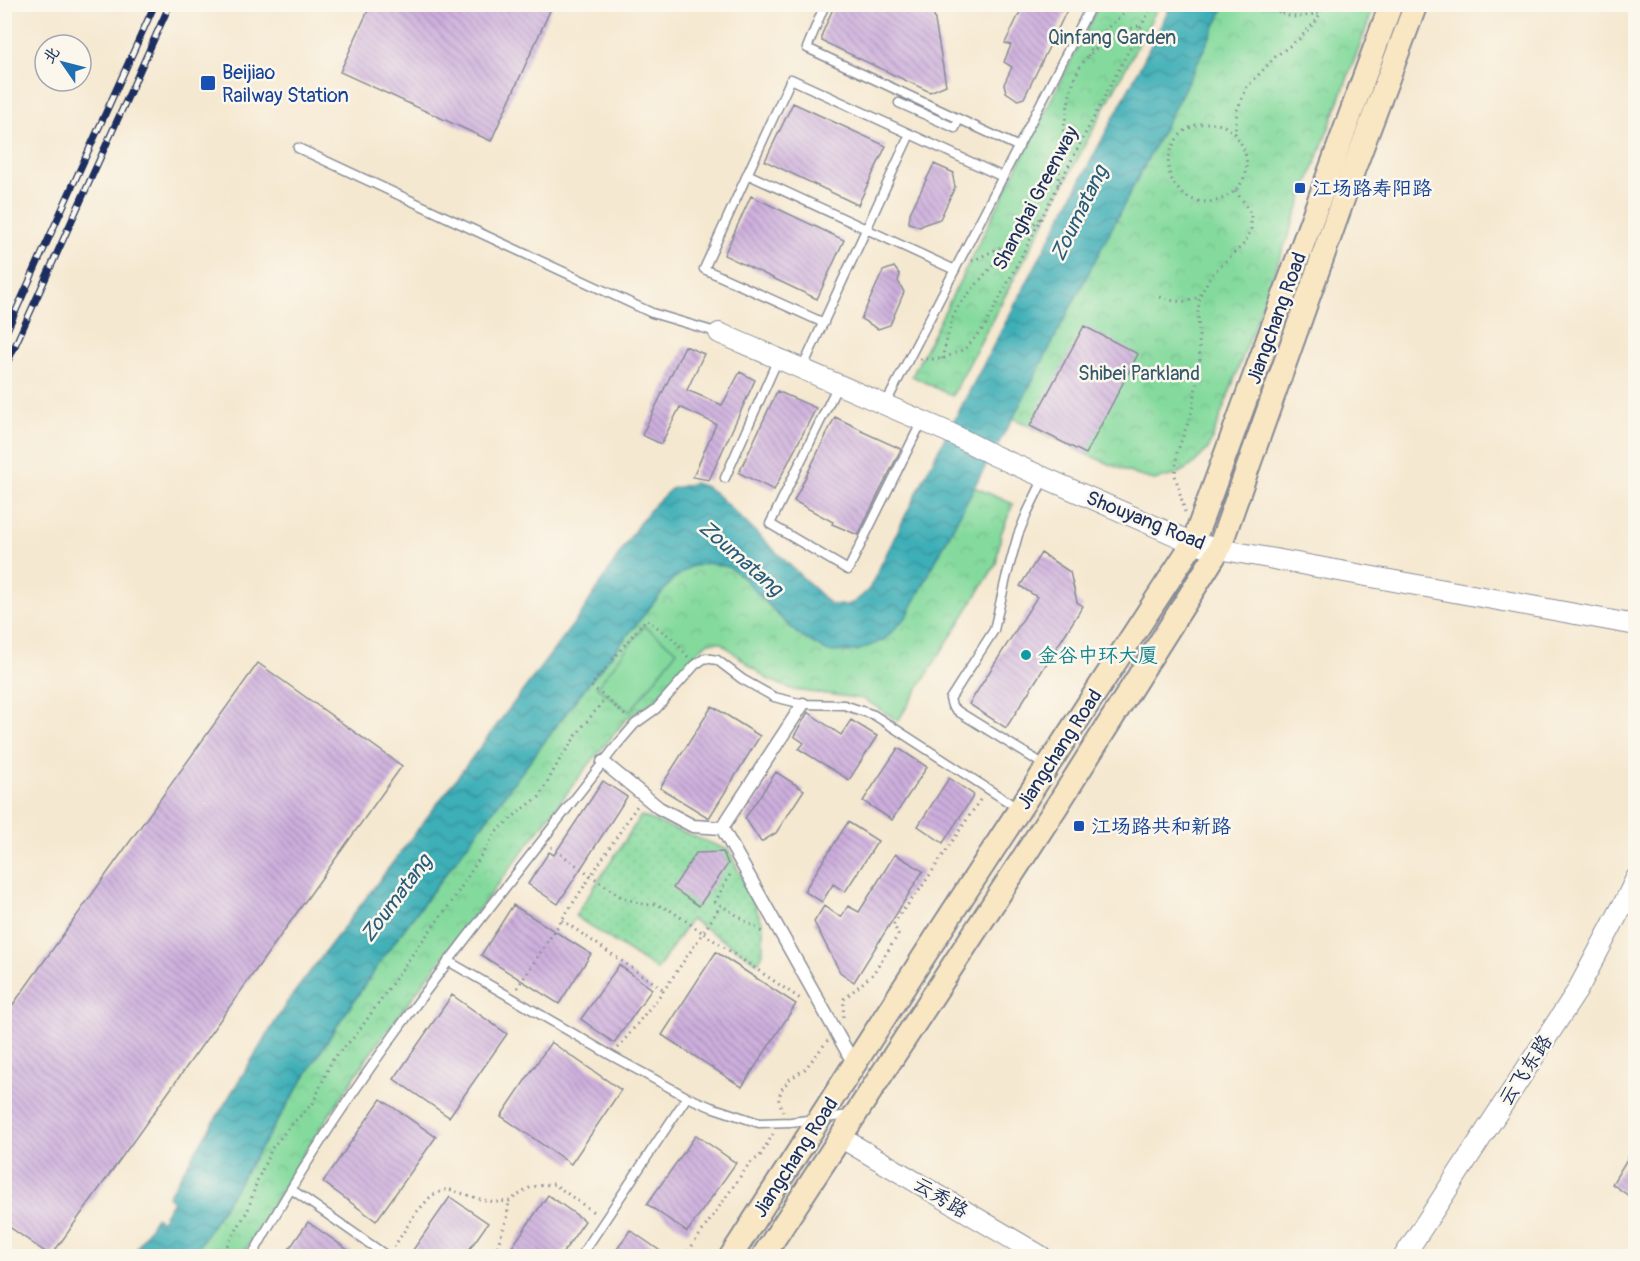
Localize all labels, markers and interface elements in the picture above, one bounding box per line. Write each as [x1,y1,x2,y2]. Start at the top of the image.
park label: Qinfang Garden [1048,25,1176,50]
north arrow [33,33,93,93]
text: 北 [39,43,64,67]
place label: Beijiao Railway Station [222,60,349,108]
marker: Beijiao Railway Station [199,74,217,92]
street label: Shanghai Greenway [987,121,1084,275]
water label: Zoumatang [1045,160,1115,265]
place label: 江场路寿阳路 [1312,176,1433,201]
marker: 江场路寿阳路 [1293,181,1307,195]
street label: Jiangchang Road [1241,249,1312,388]
park label: Shibei Parkland [1078,361,1200,386]
street label: Shouyang Road [1083,485,1209,556]
water label: Zoumatang [693,515,789,603]
place label: 金谷中环大厦 [1038,643,1158,668]
marker: 金谷中环大厦 [1019,648,1033,662]
street label: Jiangchang Road [1011,684,1108,814]
place label: 江场路共和新路 [1091,814,1232,839]
marker: 江场路共和新路 [1072,819,1086,833]
water label: Zoumatang [355,848,439,947]
street label: 云飞东路 [1493,1029,1558,1111]
street label: Jiangchang Road [747,1092,844,1222]
street label: 云秀路 [909,1171,974,1224]

